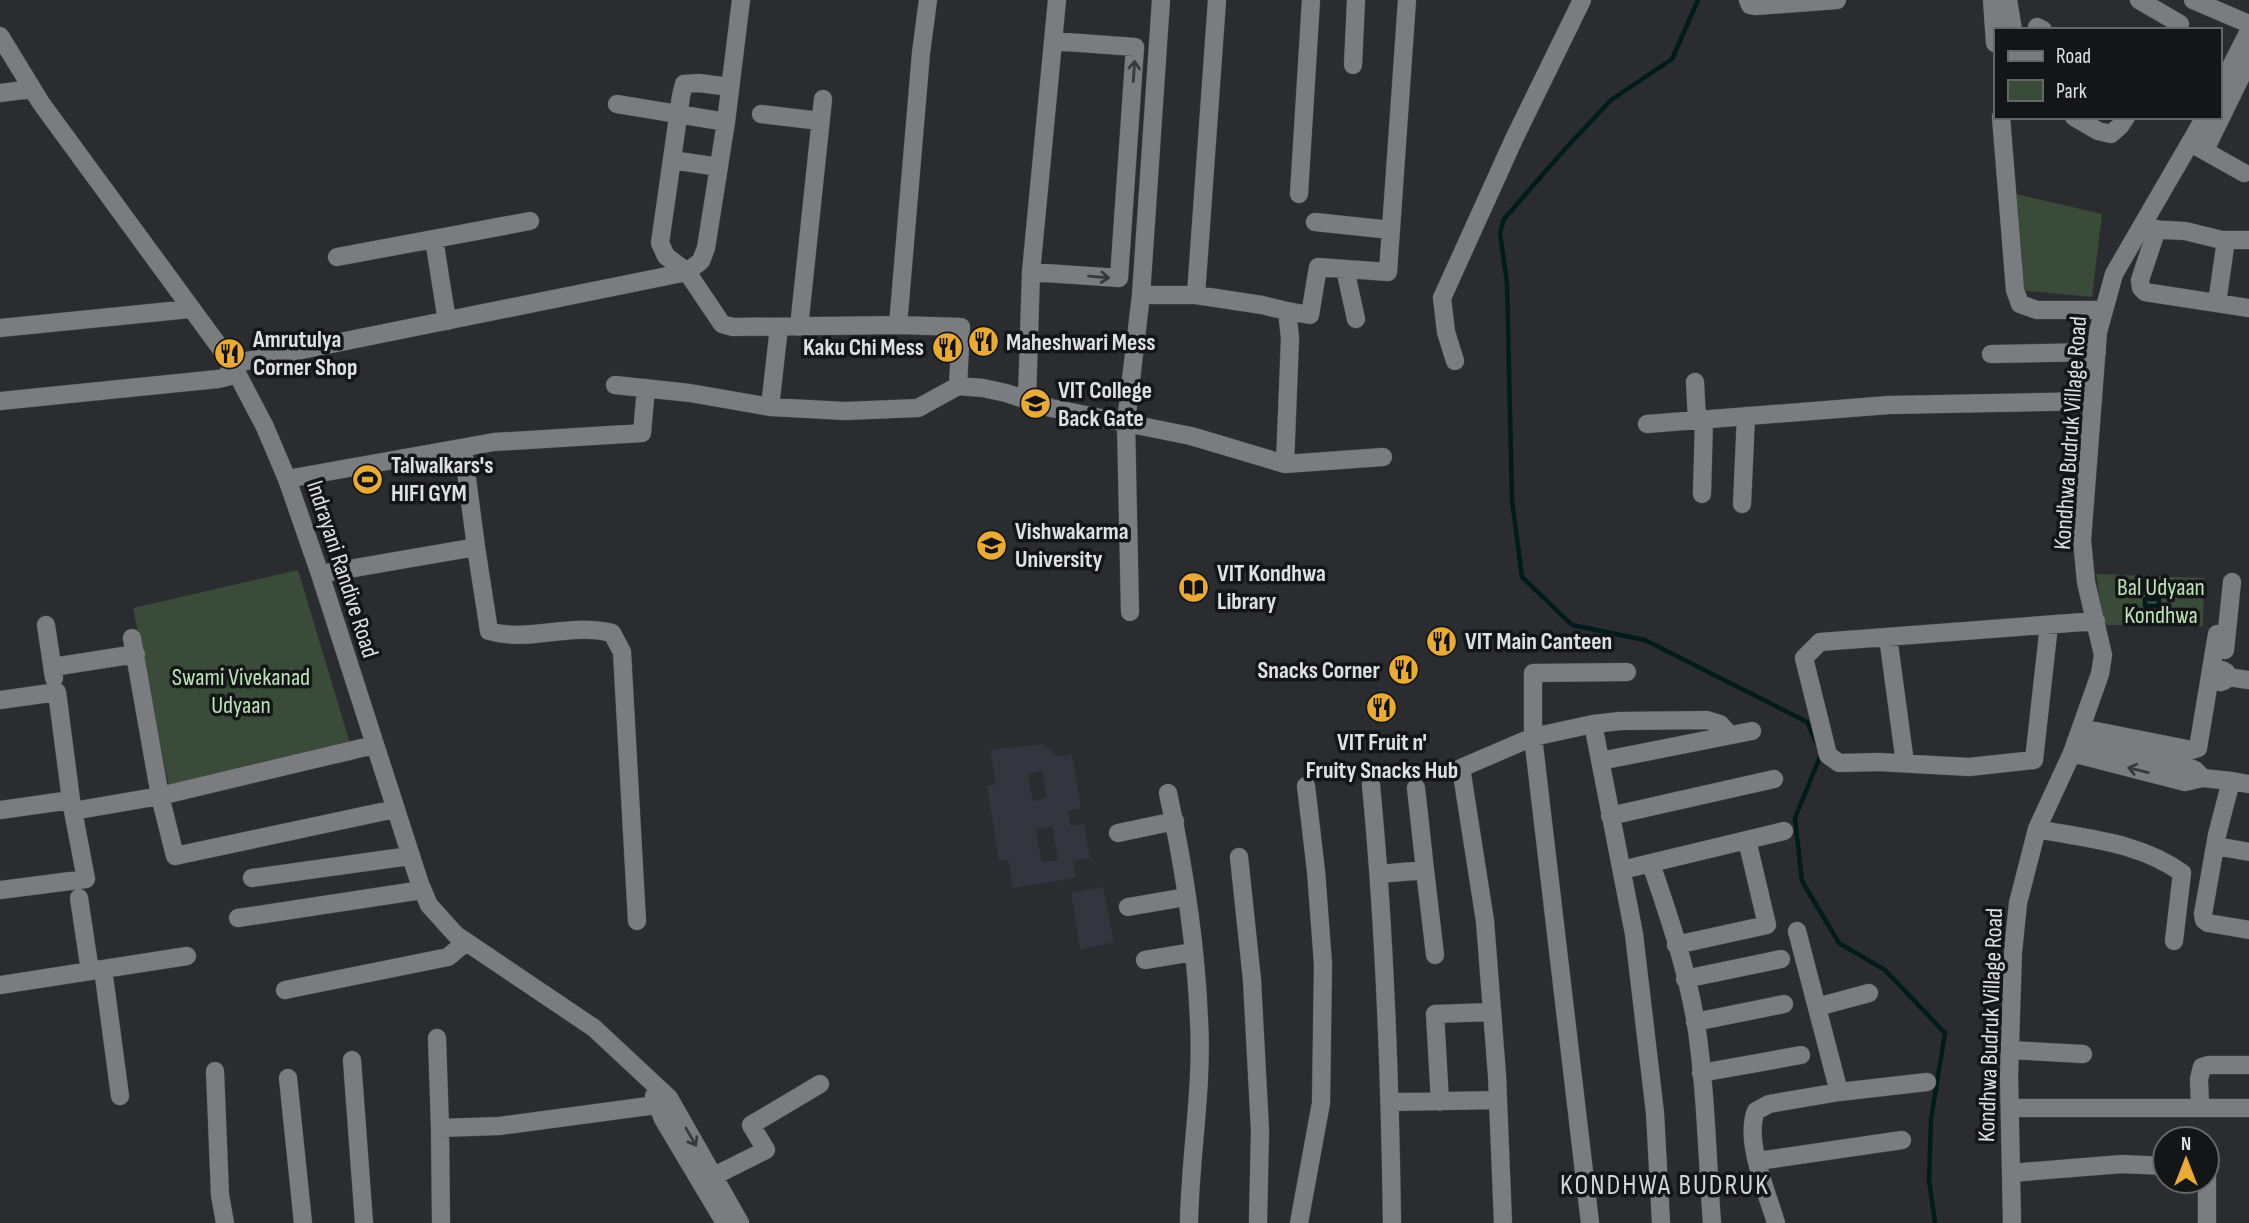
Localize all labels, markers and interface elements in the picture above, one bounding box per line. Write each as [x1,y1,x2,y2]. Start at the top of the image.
legend [1994,28,2221,119]
text: Road [2056,44,2091,69]
one-way arrow [1127,60,1140,83]
text: Park [2056,79,2087,104]
one-way arrow [1087,271,1110,284]
street label: Kondhwa Budruk Village Road [2048,315,2093,551]
place label: Amrutulya Corner Shop [252,325,357,382]
restaurant icon: Maheshwari Mess [966,325,1000,359]
place label: Maheshwari Mess [1006,328,1156,357]
restaurant icon: Kaku Chi Mess [930,330,964,364]
place label: Kaku Chi Mess [803,333,924,362]
restaurant icon: Amrutulya Corner Shop [213,336,247,370]
place label: VIT College Back Gate [1058,376,1152,433]
school or university icon: VIT College Back Gate [1018,387,1052,421]
place label: Talwalkars's HIFI GYM [391,451,493,508]
sports icon: Talwalkars's HIFI GYM [351,462,385,496]
street label: Indrayani Randive Road [300,477,385,661]
place label: Vishwakarma University [1015,517,1129,574]
school or university icon: Vishwakarma University [975,528,1009,562]
place label: VIT Kondhwa Library [1217,559,1326,616]
library icon: VIT Kondhwa Library [1177,570,1211,604]
park label: Bal Udyaan Kondhwa [2117,573,2205,630]
restaurant icon: VIT Main Canteen [1425,624,1459,658]
place label: VIT Main Canteen [1465,627,1612,656]
restaurant icon: Snacks Corner [1386,653,1420,687]
place label: Snacks Corner [1257,656,1381,685]
park label: Swami Vivekanad Udyaan [172,663,310,720]
restaurant icon: VIT Fruit n' Fruity Snacks Hub [1365,691,1399,725]
place label: VIT Fruit n' Fruity Snacks Hub [1306,728,1458,785]
one-way arrow [2127,763,2149,776]
street label: Kondhwa Budruk Village Road [1972,908,2009,1143]
north arrow [2151,1125,2221,1195]
one-way arrow [685,1126,698,1147]
text: N [2181,1133,2191,1156]
district label: KONDHWA BUDRUK [1560,1169,1770,1202]

